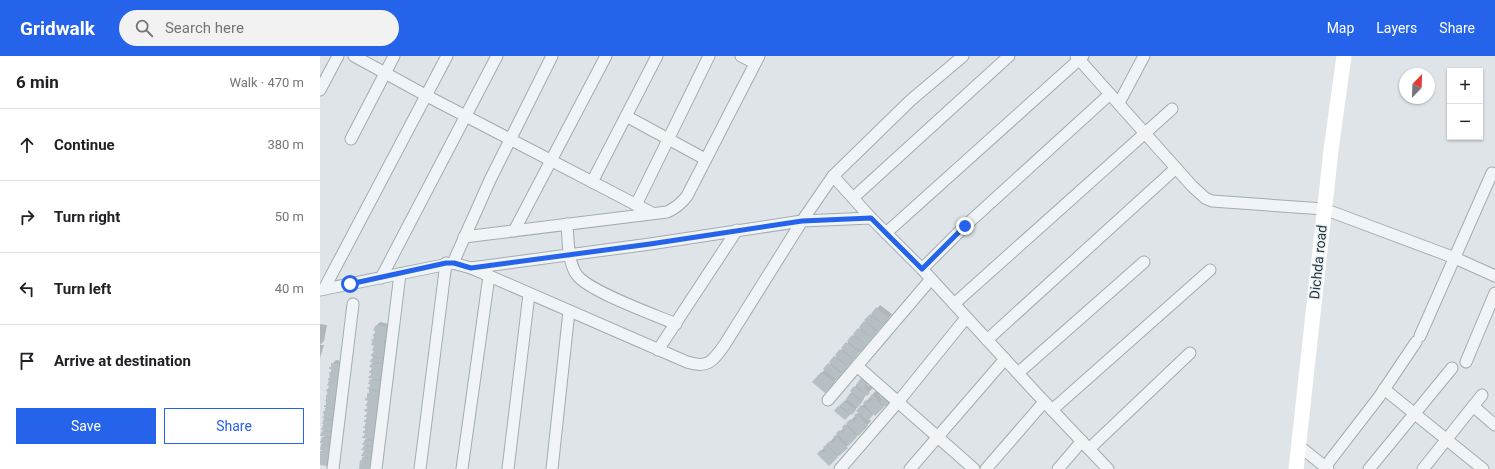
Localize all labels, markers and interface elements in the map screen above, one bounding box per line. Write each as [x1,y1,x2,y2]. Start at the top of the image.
search box [119,10,399,46]
text: Gridwalk [20,17,95,40]
icon: search [133,17,155,39]
text: Search here [165,19,244,37]
text: Map [1327,20,1354,36]
text: Layers [1376,20,1417,36]
text: Share [1439,20,1475,36]
north arrow [1399,68,1435,104]
map controls [1447,68,1483,140]
button: + [1447,68,1483,104]
text: 6 min [16,72,59,92]
text: Walk · 470 m [229,75,304,90]
button: − [1447,104,1483,140]
icon: ahead [16,134,38,156]
text: Continue [54,136,115,154]
text: 380 m [267,137,304,152]
icon: right [16,206,38,228]
text: Turn right [54,208,120,226]
text: 50 m [275,209,304,224]
route end [956,217,974,235]
street label: Dichda road [1306,224,1330,300]
route start [341,275,359,293]
icon: left [16,278,38,300]
text: Turn left [54,280,111,298]
text: 40 m [275,281,304,296]
icon: arrive [16,350,38,372]
text: Arrive at destination [54,352,191,370]
button: Save [16,408,156,444]
button: Share [164,408,304,444]

